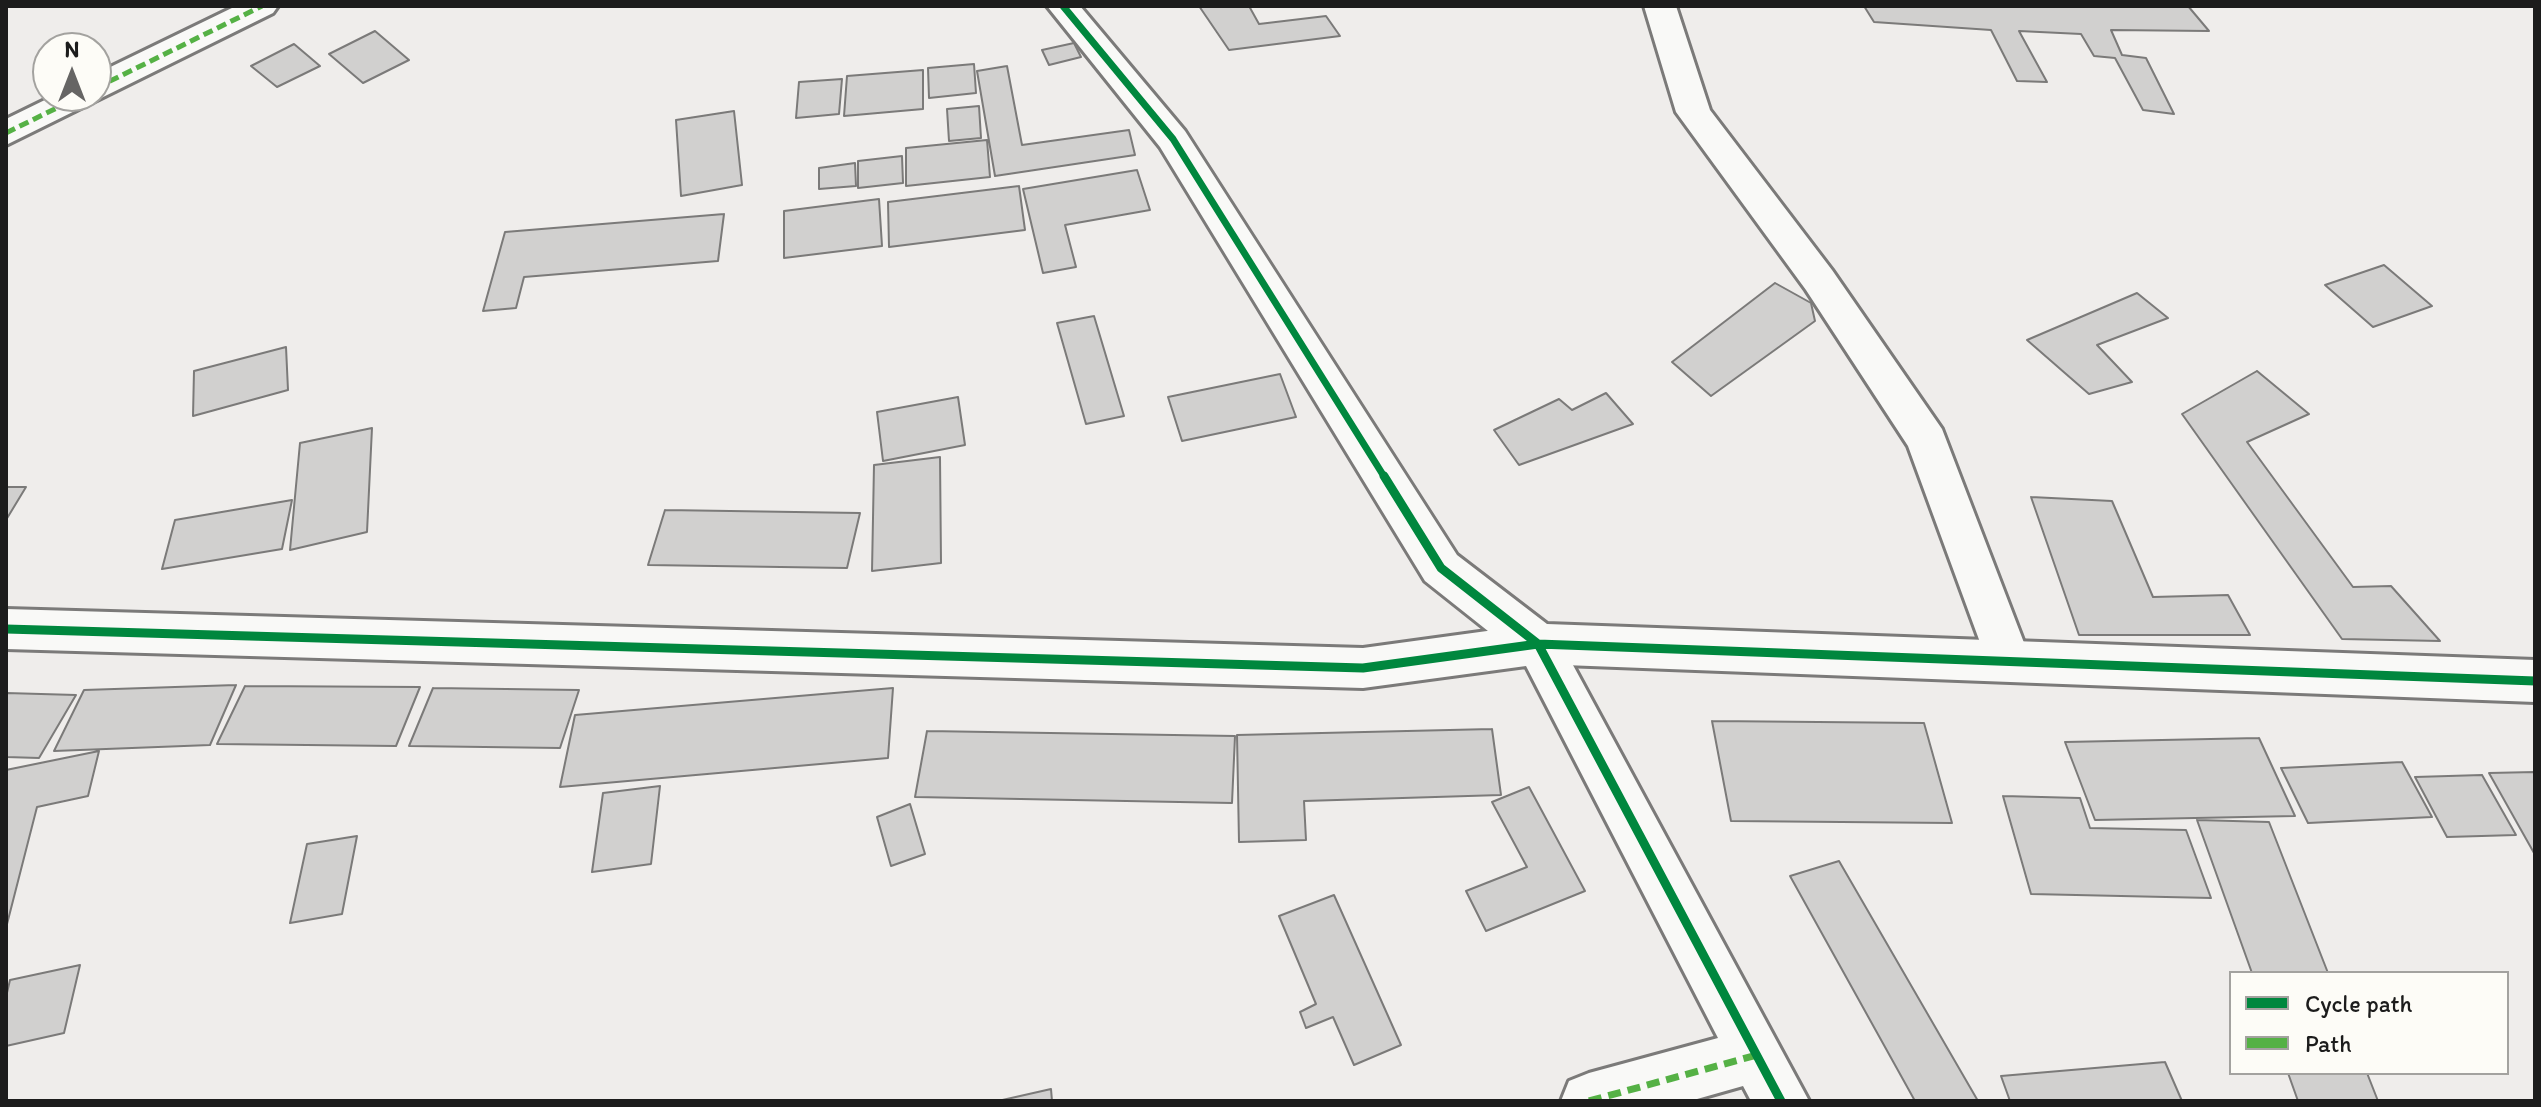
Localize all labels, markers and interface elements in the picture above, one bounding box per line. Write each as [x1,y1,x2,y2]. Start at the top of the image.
north arrow [32,32,112,112]
text: N [65,36,79,63]
legend [2229,971,2509,1075]
text: Cycle path [2305,989,2412,1018]
text: Path [2305,1029,2352,1058]

